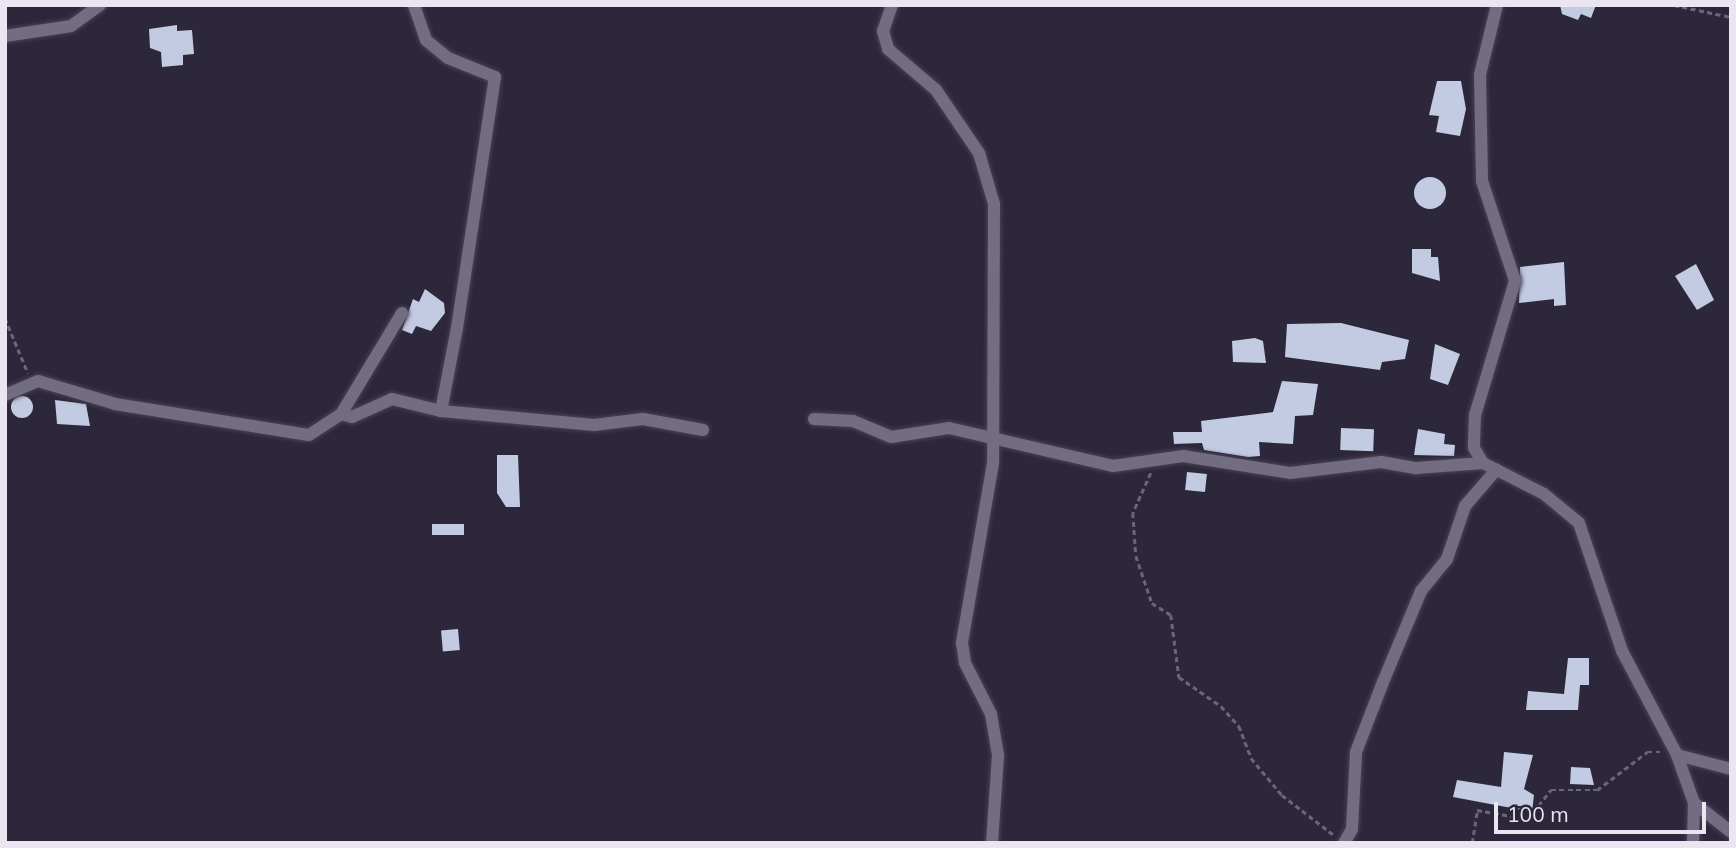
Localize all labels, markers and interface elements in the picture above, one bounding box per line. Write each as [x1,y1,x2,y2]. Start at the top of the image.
scale bar [1498,788,1710,832]
text: 100 m [1507,801,1569,827]

